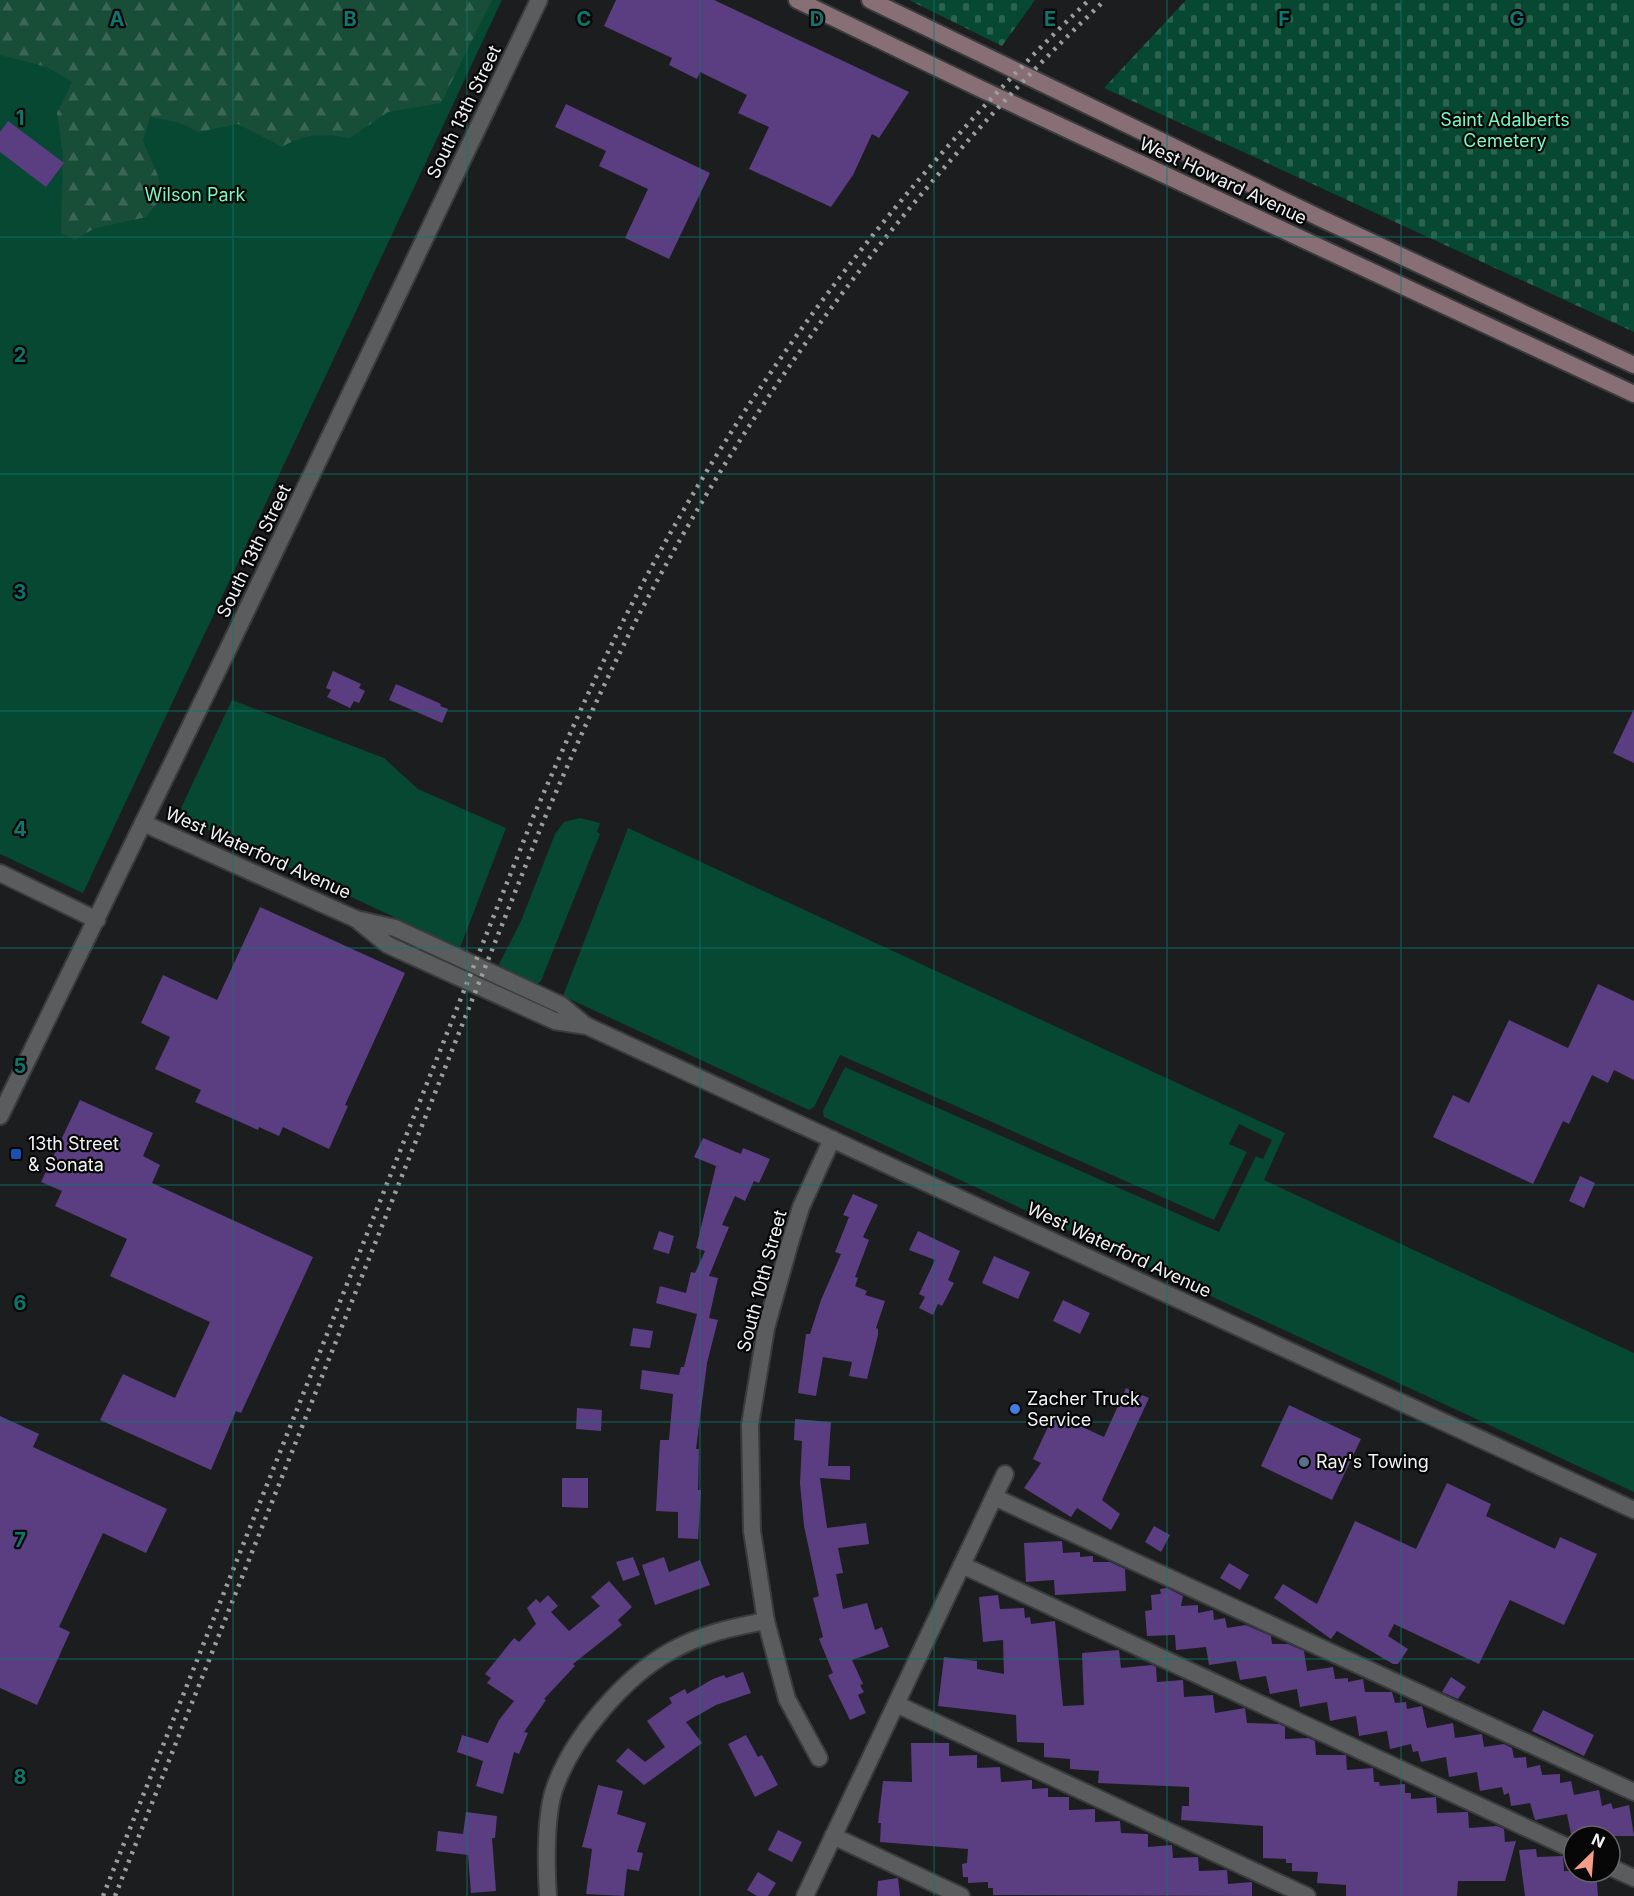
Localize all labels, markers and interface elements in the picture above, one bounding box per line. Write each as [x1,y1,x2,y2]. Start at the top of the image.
text: A [110,7,125,31]
text: B [343,7,357,31]
text: C [577,7,591,31]
text: D [810,7,824,31]
text: E [1044,7,1056,31]
text: F [1278,7,1290,31]
text: G [1509,7,1525,31]
street label: South 13th Street [422,42,505,182]
text: 1 [16,106,24,130]
park label: Saint Adalberts Cemetery [1440,109,1570,151]
street label: West Howard Avenue [1136,133,1310,229]
park label: Wilson Park [145,184,246,205]
text: 2 [14,343,26,367]
street label: South 13th Street [212,481,295,621]
text: 3 [14,580,26,604]
street label: West Waterford Avenue [162,802,354,903]
text: 4 [13,817,27,841]
text: 5 [14,1054,26,1078]
place label: 13th Street & Sonata [28,1133,119,1175]
marker: 13th Street & Sonata [9,1147,23,1161]
street label: West Waterford Avenue [1024,1198,1215,1301]
street label: South 10th Street [732,1208,791,1354]
text: 6 [14,1291,27,1315]
place label: Zacher Truck Service [1027,1388,1140,1430]
marker: Zacher Truck Service [1008,1402,1022,1416]
place label: Ray's Towing [1316,1451,1429,1472]
marker: Ray's Towing [1297,1455,1311,1469]
text: 7 [14,1528,26,1552]
text: 8 [13,1765,27,1789]
north arrow [1562,1824,1622,1884]
text: N [1589,1829,1608,1852]

